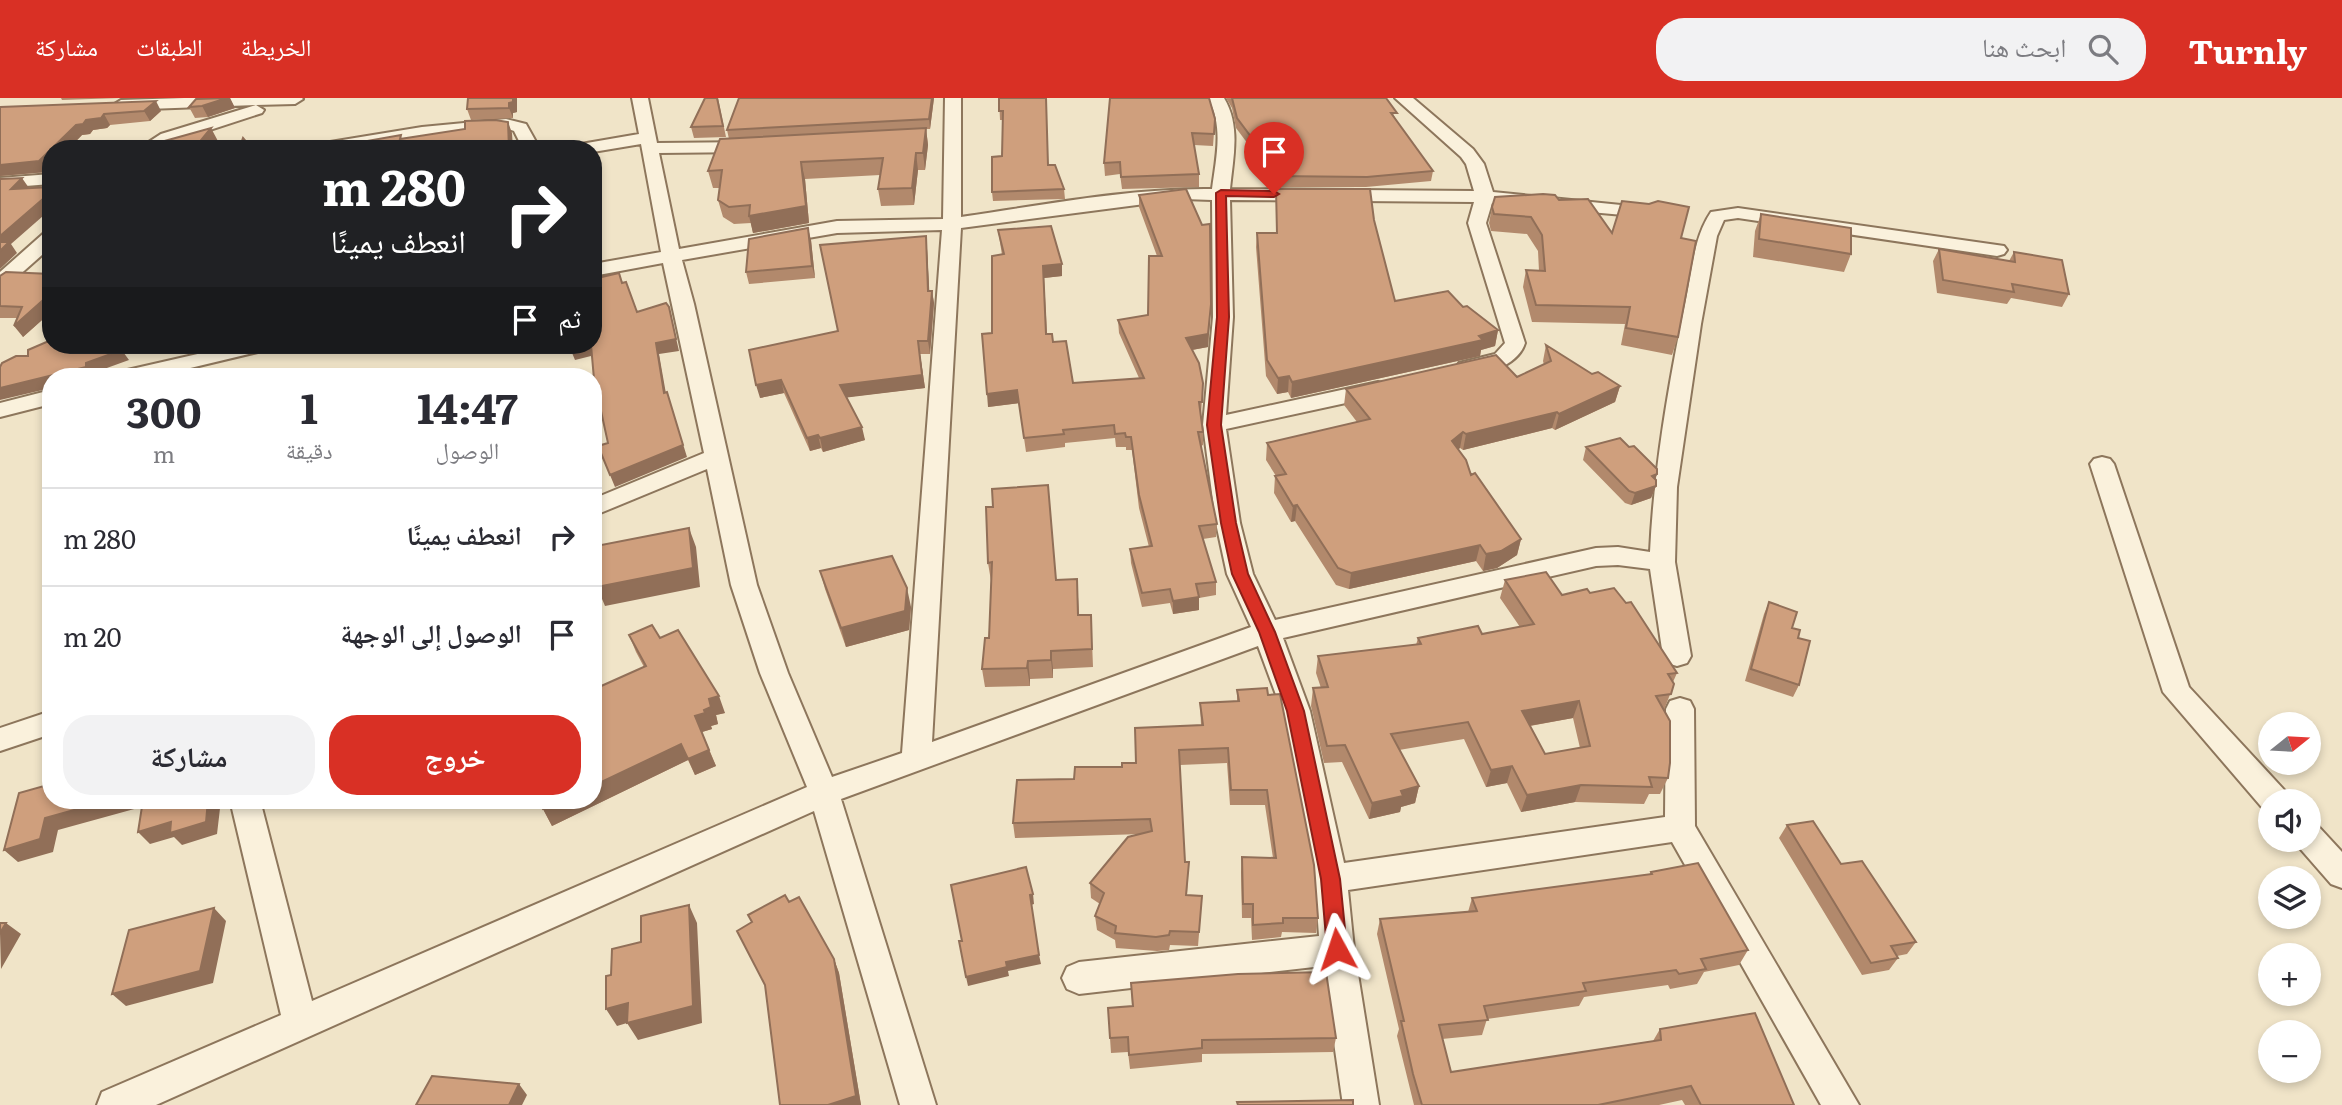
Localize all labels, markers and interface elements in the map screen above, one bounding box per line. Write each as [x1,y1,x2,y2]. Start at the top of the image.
search box [1656,18,2146,81]
text: Turnly [2188,25,2307,74]
text: ابحث هنا [1982,26,2066,65]
text: مشاركة [35,28,98,63]
text: الطبقات [136,28,203,63]
text: الخريطة [241,28,311,63]
icon: search [2084,30,2122,68]
pin [1244,122,1304,194]
icon: arrive [1255,133,1293,171]
text: 280 m [322,148,466,221]
icon: right [490,168,581,259]
text: انعطف يمينًا [331,215,466,263]
text: ثم [558,297,581,336]
icon: arrive [506,301,544,339]
text: 1 [301,375,318,437]
text: 14:47 [417,375,518,437]
text: 300 [126,379,202,441]
text: دقيقة [286,432,333,466]
text: الوصول [435,432,499,466]
text: m [153,436,175,470]
text: انعطف يمينًا [407,514,522,553]
text: 280 m [63,518,136,557]
icon: right [543,518,581,556]
text: الوصول إلى الوجهة [341,612,522,651]
text: 20 m [63,616,122,655]
icon: arrive [543,616,581,654]
north arrow [2258,712,2320,775]
map controls [2258,712,2321,1083]
button: مشاركة [63,715,315,795]
button: خروج [329,715,581,795]
button: sound [2258,789,2321,852]
button: layers [2258,866,2321,929]
position arrow [1300,912,1374,986]
button: + [2258,943,2321,1006]
button: − [2258,1020,2321,1083]

